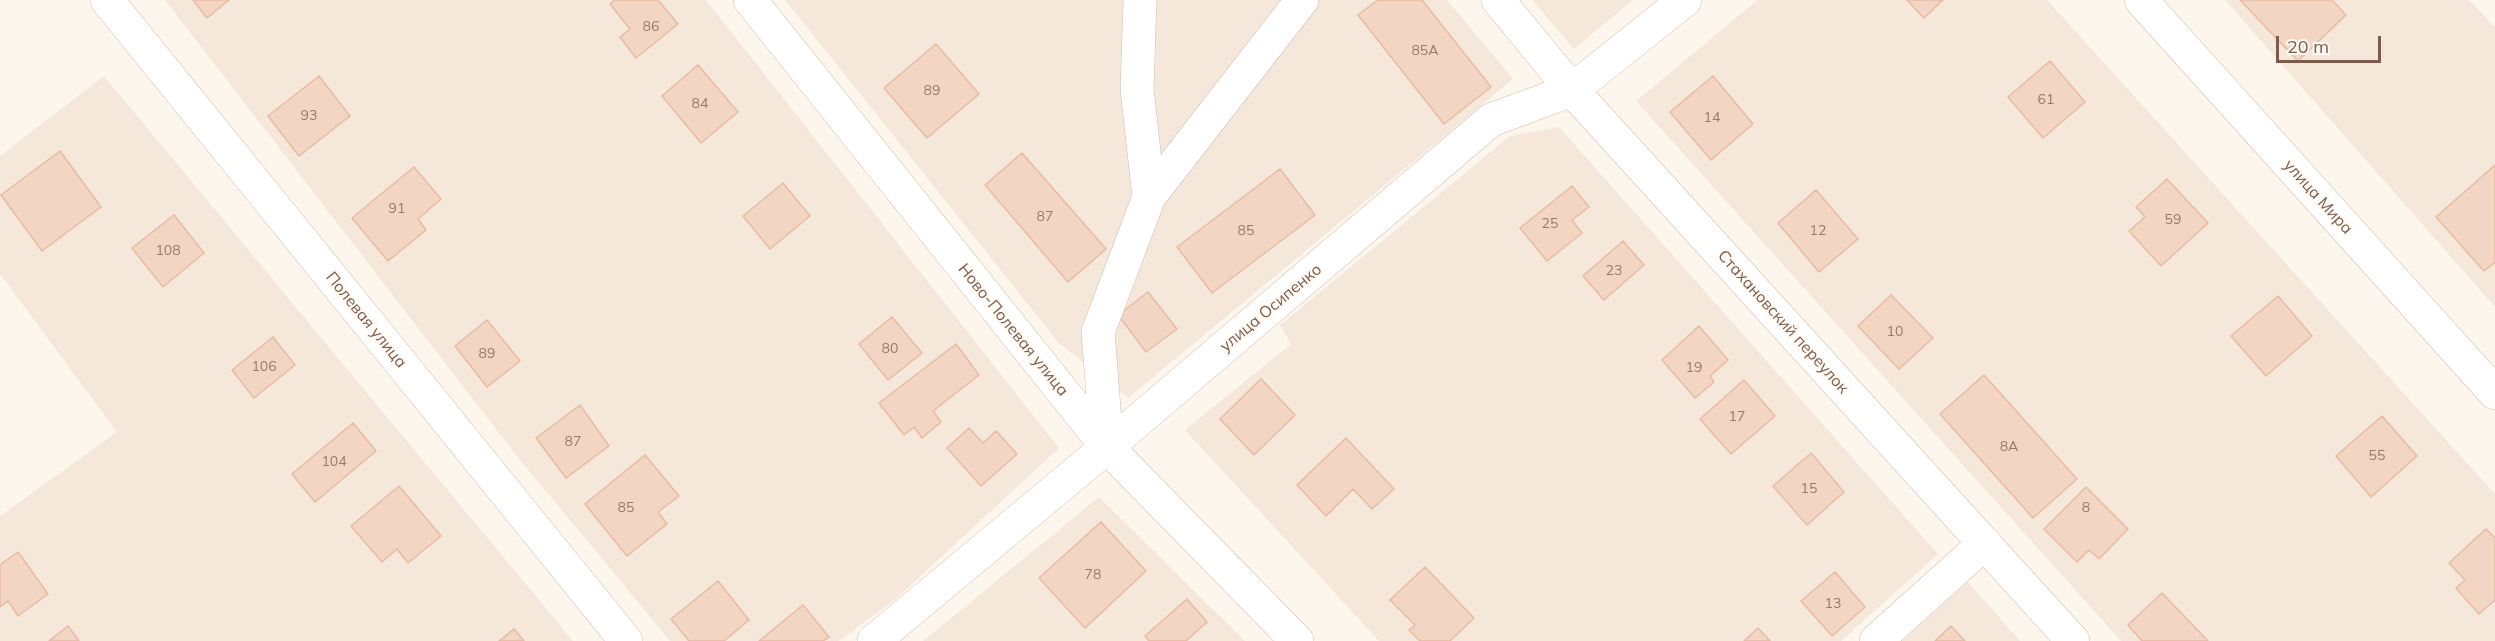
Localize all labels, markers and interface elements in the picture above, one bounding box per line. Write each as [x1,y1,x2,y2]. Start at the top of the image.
house number: 86 [643,19,659,35]
scale bar [2279,24,2384,62]
text: 20 m [2287,35,2329,58]
house number: 85А [1411,43,1439,59]
house number: 89 [924,83,940,99]
house number: 61 [2038,92,2054,108]
house number: 84 [692,96,708,112]
house number: 93 [301,108,317,124]
house number: 14 [1704,110,1720,126]
street label: улица Мира [2280,156,2356,238]
house number: 91 [389,201,405,217]
house number: 87 [1037,209,1053,225]
house number: 59 [2165,212,2181,228]
house number: 25 [1542,216,1558,232]
house number: 85 [1238,223,1254,239]
house number: 12 [1810,223,1826,239]
house number: 108 [155,243,181,259]
street label: Стахановский переулок [1713,246,1853,398]
street label: Ново-Полевая улица [954,260,1072,400]
street label: улица Осипенко [1216,260,1326,356]
house number: 23 [1606,263,1622,279]
street label: Полевая улица [321,268,411,372]
house number: 10 [1887,324,1903,340]
house number: 80 [882,341,898,357]
house number: 89 [479,346,495,362]
house number: 106 [251,359,277,375]
house number: 19 [1686,360,1702,376]
house number: 17 [1729,409,1745,425]
house number: 87 [565,434,581,450]
house number: 8А [2000,439,2018,455]
house number: 55 [2369,448,2385,464]
house number: 104 [321,454,347,470]
house number: 15 [1801,481,1817,497]
house number: 85 [618,500,634,516]
house number: 8 [2082,500,2090,516]
house number: 78 [1085,567,1101,583]
house number: 13 [1825,596,1841,612]

